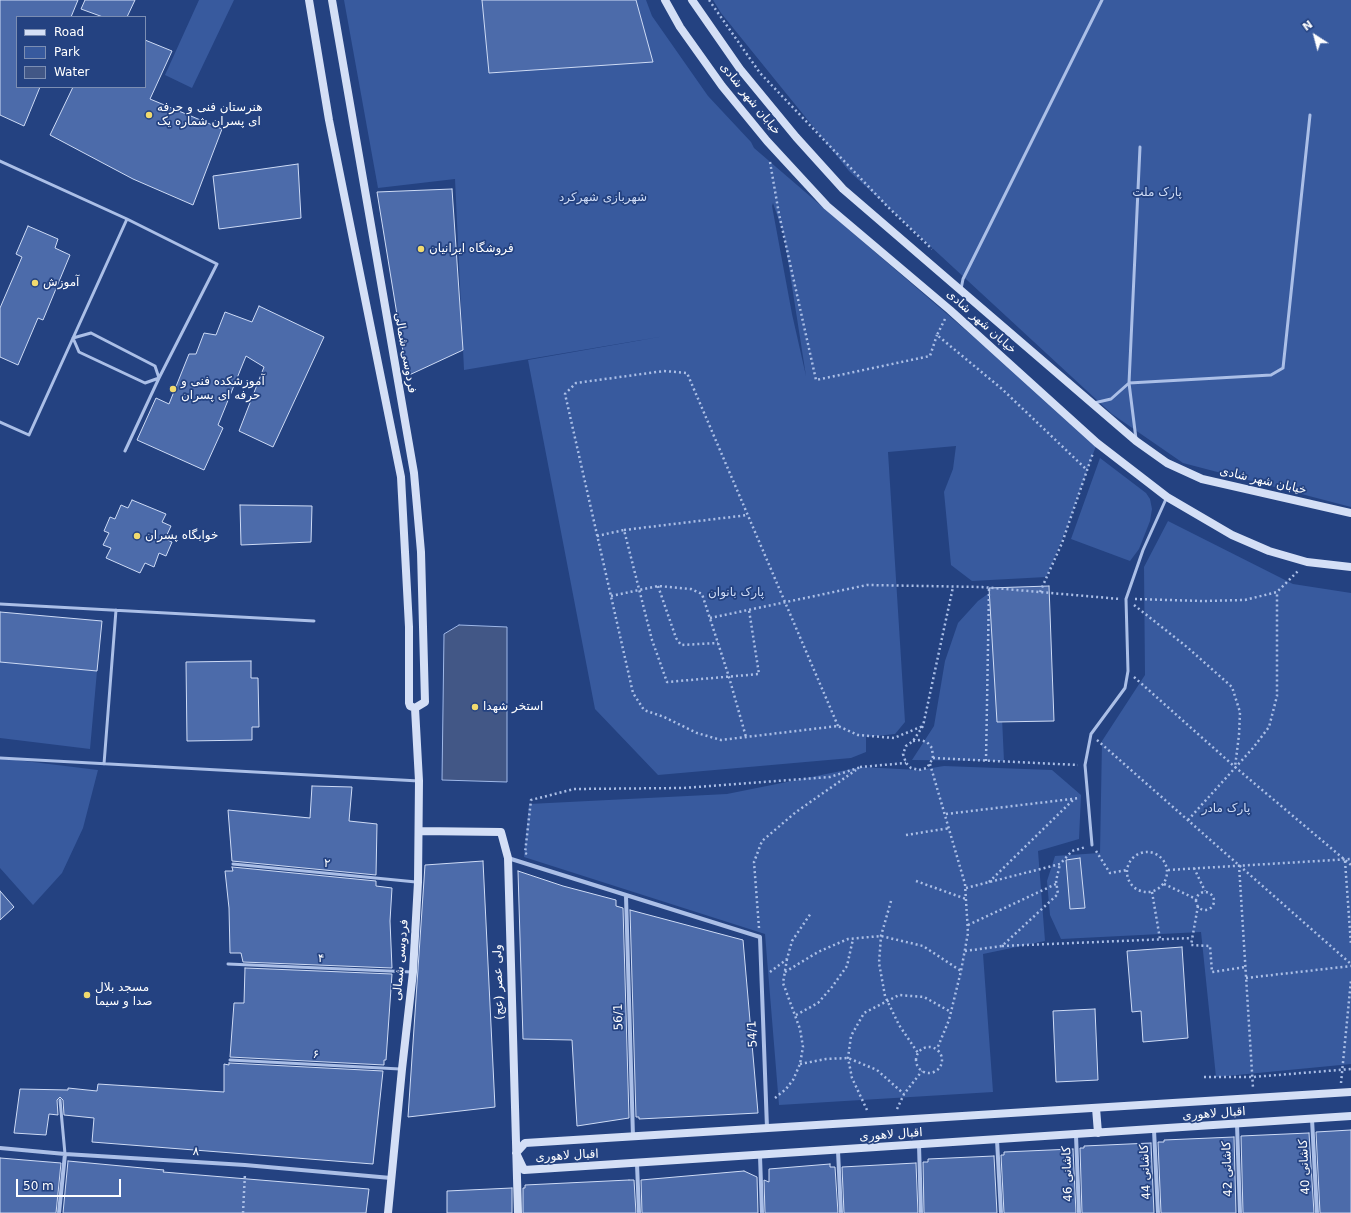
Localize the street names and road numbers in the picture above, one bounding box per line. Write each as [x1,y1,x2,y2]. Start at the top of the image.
street label: خیابان شهر شادی [716,60,784,138]
street label: خیابان شهر شادی [943,287,1019,357]
street label: فردوسی شمالی [391,312,419,394]
street label: خیابان شهر شادی [1218,464,1308,498]
street label: ۲ [323,857,331,871]
street label: فردوسی شمالی [390,919,412,1001]
street label: ولی عصر (عج) [490,944,508,1020]
street label: ۴ [318,952,324,966]
street label: 56/1 [611,1003,627,1031]
street label: 54/1 [745,1020,761,1048]
street label: ۶ [312,1048,320,1062]
street label: اقبال لاهوری [1182,1105,1246,1123]
street label: اقبال لاهوری [859,1126,923,1144]
street label: کاشانی 40 [1296,1139,1314,1195]
street label: کاشانی 42 [1220,1141,1236,1197]
street label: کاشانی 44 [1137,1144,1155,1200]
street label: ۸ [192,1145,200,1159]
street label: کاشانی 46 [1060,1146,1076,1202]
street label: اقبال لاهوری [535,1147,599,1165]

